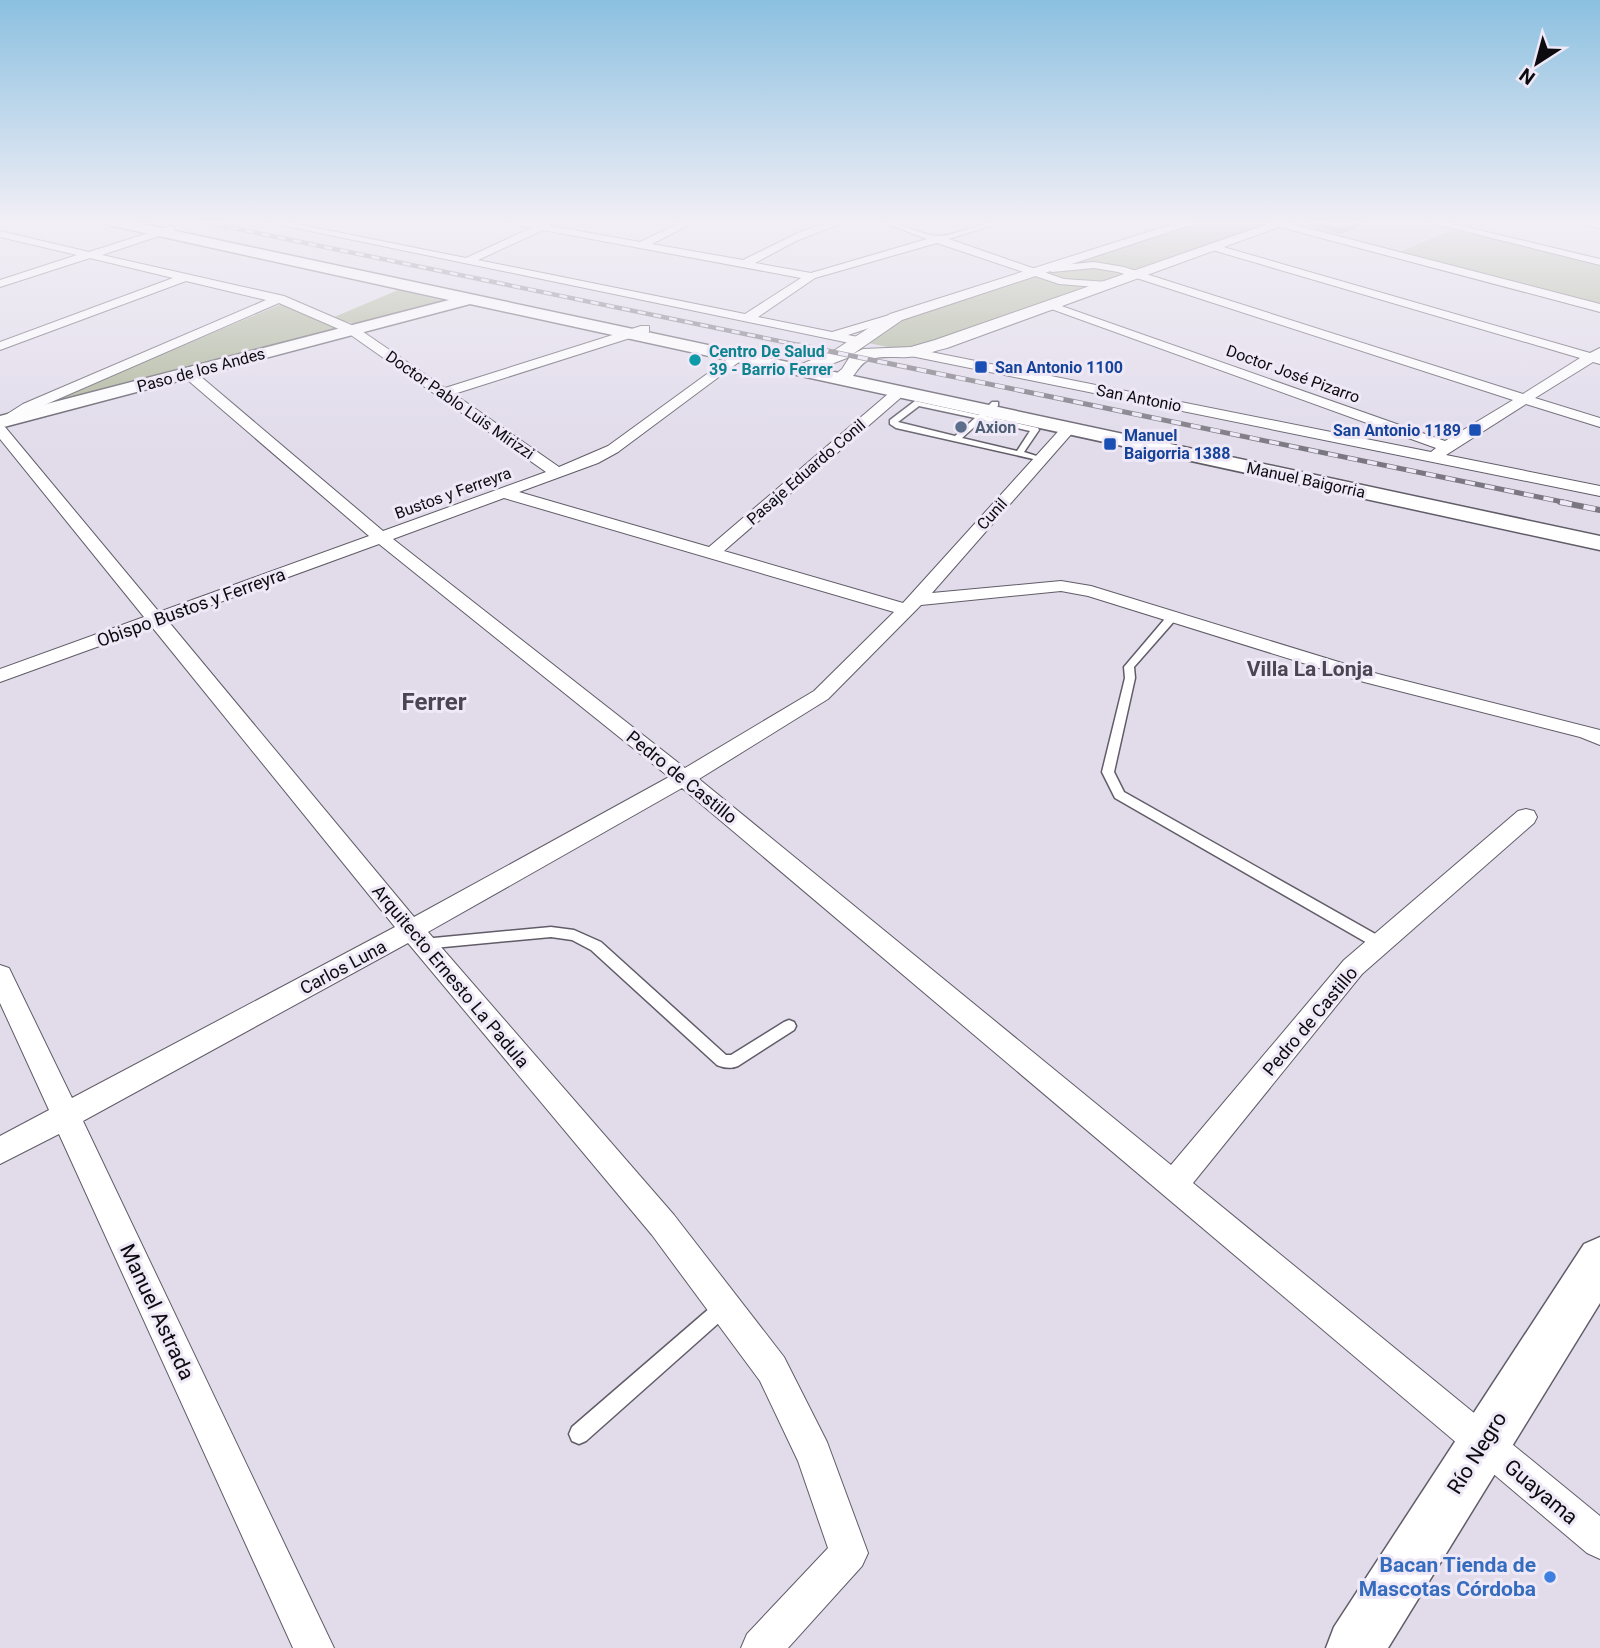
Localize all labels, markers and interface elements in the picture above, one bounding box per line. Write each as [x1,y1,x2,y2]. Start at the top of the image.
north arrow [1502,28,1572,98]
text: N [1515,63,1539,90]
street label: Doctor José Pizarro [1224,341,1362,407]
place label: Centro De Salud 39 - Barrio Ferrer [709,342,833,379]
street label: Paso de los Andes [135,344,267,396]
street label: Doctor Pablo Luis Mirizzi [382,347,538,463]
marker: Centro De Salud 39 - Barrio Ferrer [687,352,703,368]
place label: San Antonio 1100 [995,358,1123,377]
marker: San Antonio 1100 [973,359,989,375]
street label: San Antonio [1095,380,1183,416]
street label: Pasaje Eduardo Conil [743,415,869,529]
place label: Axion [975,418,1016,437]
marker: Axion [953,419,969,435]
place label: San Antonio 1189 [1333,421,1461,440]
marker: San Antonio 1189 [1467,422,1483,438]
place label: Manuel Baigorria 1388 [1124,426,1230,463]
marker: Manuel Baigorria 1388 [1102,436,1118,452]
street label: Manuel Baigorria [1245,458,1367,502]
street label: Bustos y Ferreyra [392,463,514,523]
street label: Cunil [973,494,1011,534]
street label: Obispo Bustos y Ferreyra [94,563,288,651]
district label: Villa La Lonja [1247,657,1373,681]
district label: Ferrer [402,688,467,716]
street label: Pedro de Castillo [623,726,741,828]
street label: Arquitecto Ernesto La Padula [368,880,534,1072]
street label: Carlos Luna [296,935,390,999]
street label: Pedro de Castillo [1258,962,1362,1080]
street label: Manuel Astrada [115,1240,199,1384]
street label: Río Negro [1442,1408,1512,1498]
street label: Guayama [1500,1454,1582,1530]
place label: Bacan Tienda de Mascotas Córdoba [1359,1553,1536,1601]
marker: Bacan Tienda de Mascotas Córdoba [1542,1569,1558,1585]

